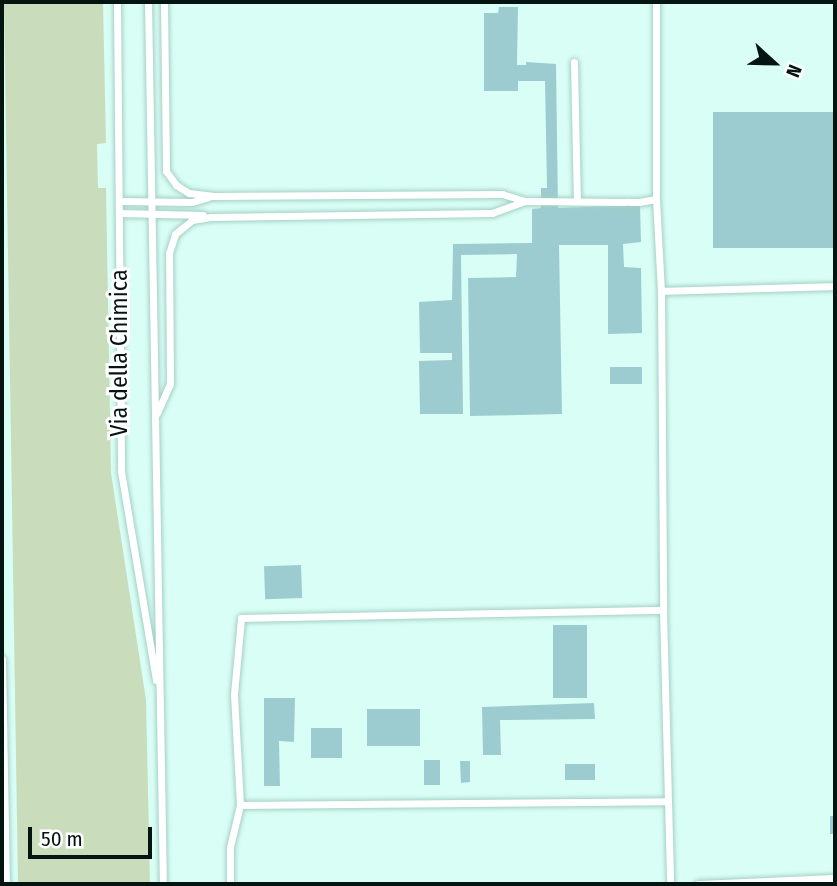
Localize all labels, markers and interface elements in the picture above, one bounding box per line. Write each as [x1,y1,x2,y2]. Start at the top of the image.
north arrow [739,28,809,98]
text: N [781,61,807,81]
street label: Via della Chimica [106,269,134,437]
scale bar [32,812,156,856]
text: 50 m [41,826,83,852]

